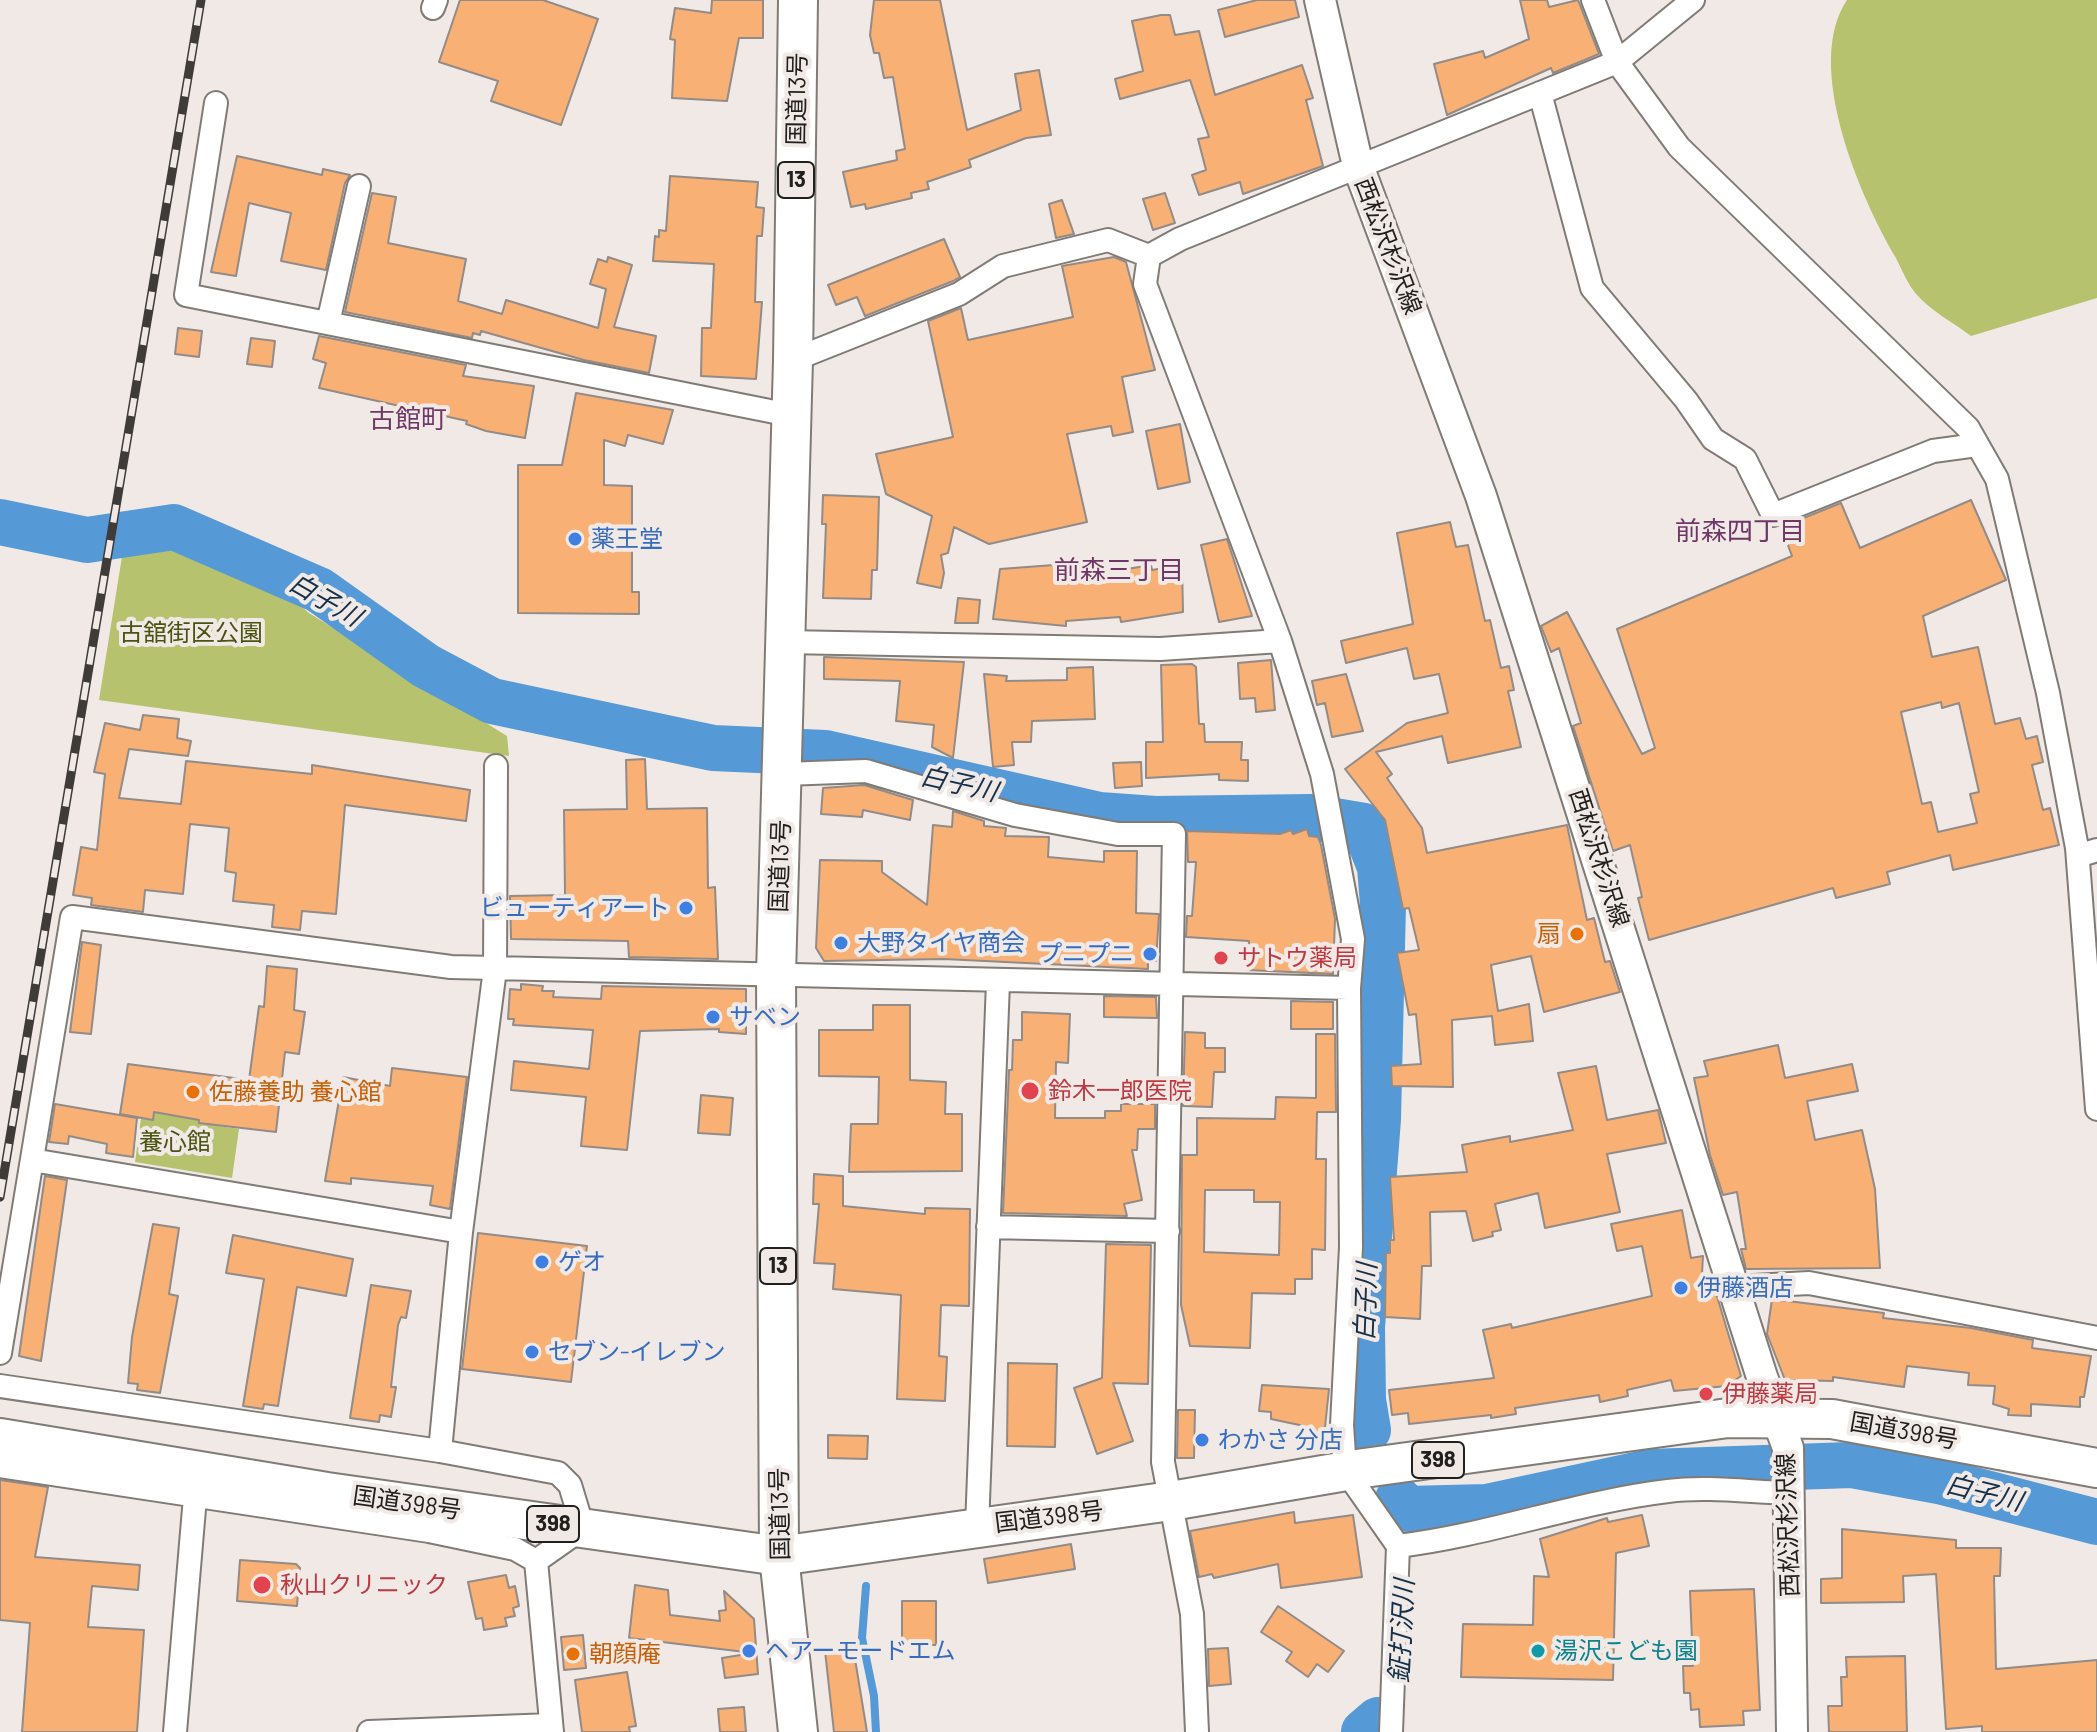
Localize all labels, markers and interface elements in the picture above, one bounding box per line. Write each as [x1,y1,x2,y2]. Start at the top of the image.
street label: 国道13号 [782,52,812,146]
road number: 13 [778,162,814,198]
street label: 西松沢杉沢線 [1349,174,1427,318]
district label: 古館町 [369,403,447,435]
district label: 前森四丁目 [1675,515,1805,547]
place label: 薬王堂 [591,525,663,553]
marker: 薬王堂 [566,530,584,548]
district label: 前森三丁目 [1054,554,1184,586]
water label: 白子川 [283,567,367,633]
park label: 古舘街区公園 [119,619,263,647]
water label: 白子川 [917,760,1001,808]
street label: 西松沢杉沢線 [1563,785,1635,931]
street label: 国道13号 [764,819,796,913]
place label: ビューティアート [479,894,670,922]
marker: ビューティアート [677,899,695,917]
place label: 扇 [1537,920,1561,948]
marker: 扇 [1568,925,1586,943]
place label: 大野タイヤ商会 [857,929,1025,957]
marker: 大野タイヤ商会 [832,934,850,952]
place label: プニプニ [1038,940,1134,968]
place label: サトウ薬局 [1237,944,1357,972]
marker: プニプニ [1141,945,1159,963]
marker: サトウ薬局 [1212,949,1230,967]
place label: サベン [729,1003,801,1031]
marker: サベン [704,1008,722,1026]
place label: 鈴木一郎医院 [1048,1077,1192,1105]
place label: 佐藤養助 養心館 [209,1078,382,1106]
marker: 鈴木一郎医院 [1019,1080,1041,1102]
marker: 佐藤養助 養心館 [184,1083,202,1101]
park label: 養心館 [139,1128,211,1156]
place label: ゲオ [558,1248,606,1276]
road number: 13 [760,1248,796,1284]
marker: ゲオ [533,1253,551,1271]
water label: 白子川 [1349,1262,1383,1342]
place label: 伊藤酒店 [1697,1274,1793,1302]
marker: 伊藤酒店 [1672,1279,1690,1297]
place label: セブン-イレブン [548,1338,725,1366]
marker: セブン-イレブン [523,1343,541,1361]
place label: 伊藤薬局 [1722,1380,1818,1408]
marker: 伊藤薬局 [1697,1385,1715,1403]
street label: 国道398号 [1848,1407,1960,1455]
place label: わかさ 分店 [1218,1426,1343,1454]
marker: わかさ 分店 [1193,1431,1211,1449]
road number: 398 [1412,1442,1464,1478]
street label: 西松沢杉沢線 [1771,1453,1805,1597]
street label: 国道13号 [765,1467,795,1561]
water label: 白子川 [1942,1468,2026,1518]
street label: 国道398号 [351,1481,463,1525]
street label: 国道398号 [993,1496,1105,1538]
road number: 398 [527,1506,579,1542]
place label: 秋山クリニック [280,1571,448,1599]
marker: 秋山クリニック [251,1574,273,1596]
water label: 鉦打沢川 [1384,1578,1420,1684]
place label: ヘアーモードエム [765,1637,956,1665]
place label: 湯沢こども園 [1554,1637,1698,1665]
place label: 朝顔庵 [589,1640,661,1668]
marker: ヘアーモードエム [740,1642,758,1660]
marker: 湯沢こども園 [1529,1642,1547,1660]
marker: 朝顔庵 [564,1645,582,1663]

